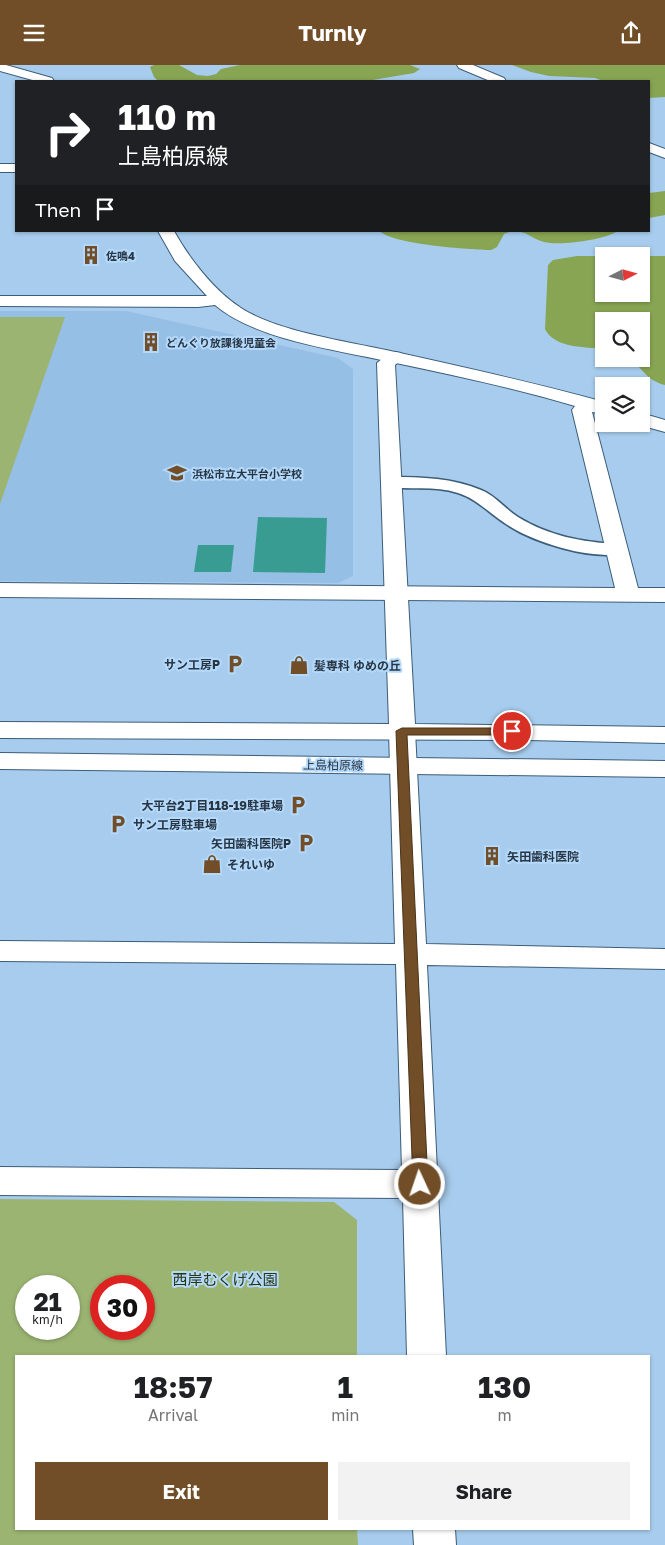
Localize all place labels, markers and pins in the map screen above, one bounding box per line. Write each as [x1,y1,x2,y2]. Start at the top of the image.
building icon: 佐鳴4 [80,244,102,266]
place label: 佐鳴4 [106,249,135,262]
building icon: どんぐり放課後児童会 [140,331,162,353]
place label: どんぐり放課後児童会 [166,336,276,349]
school or university icon: 浜松市立大平台小学校 [166,462,188,484]
place label: 浜松市立大平台小学校 [192,467,302,480]
parking icon: サン工房P [224,653,246,675]
shop icon: 髪専科 ゆめの丘 [288,654,310,676]
place label: サン工房P [164,657,220,672]
place label: 髪専科 ゆめの丘 [314,658,401,673]
pin [491,710,533,752]
parking icon: 大平台2丁目118-19駐車場 [287,794,309,816]
place label: 大平台2丁目118-19駐車場 [141,798,283,813]
parking icon: サン工房駐車場 [107,813,129,835]
place label: サン工房駐車場 [133,817,217,832]
parking icon: 矢田歯科医院P [295,832,317,854]
place label: 矢田歯科医院P [211,836,291,851]
building icon: 矢田歯科医院 [481,845,503,867]
place label: 矢田歯科医院 [507,849,579,864]
shop icon: それいゆ [201,853,223,875]
place label: それいゆ [227,857,275,872]

